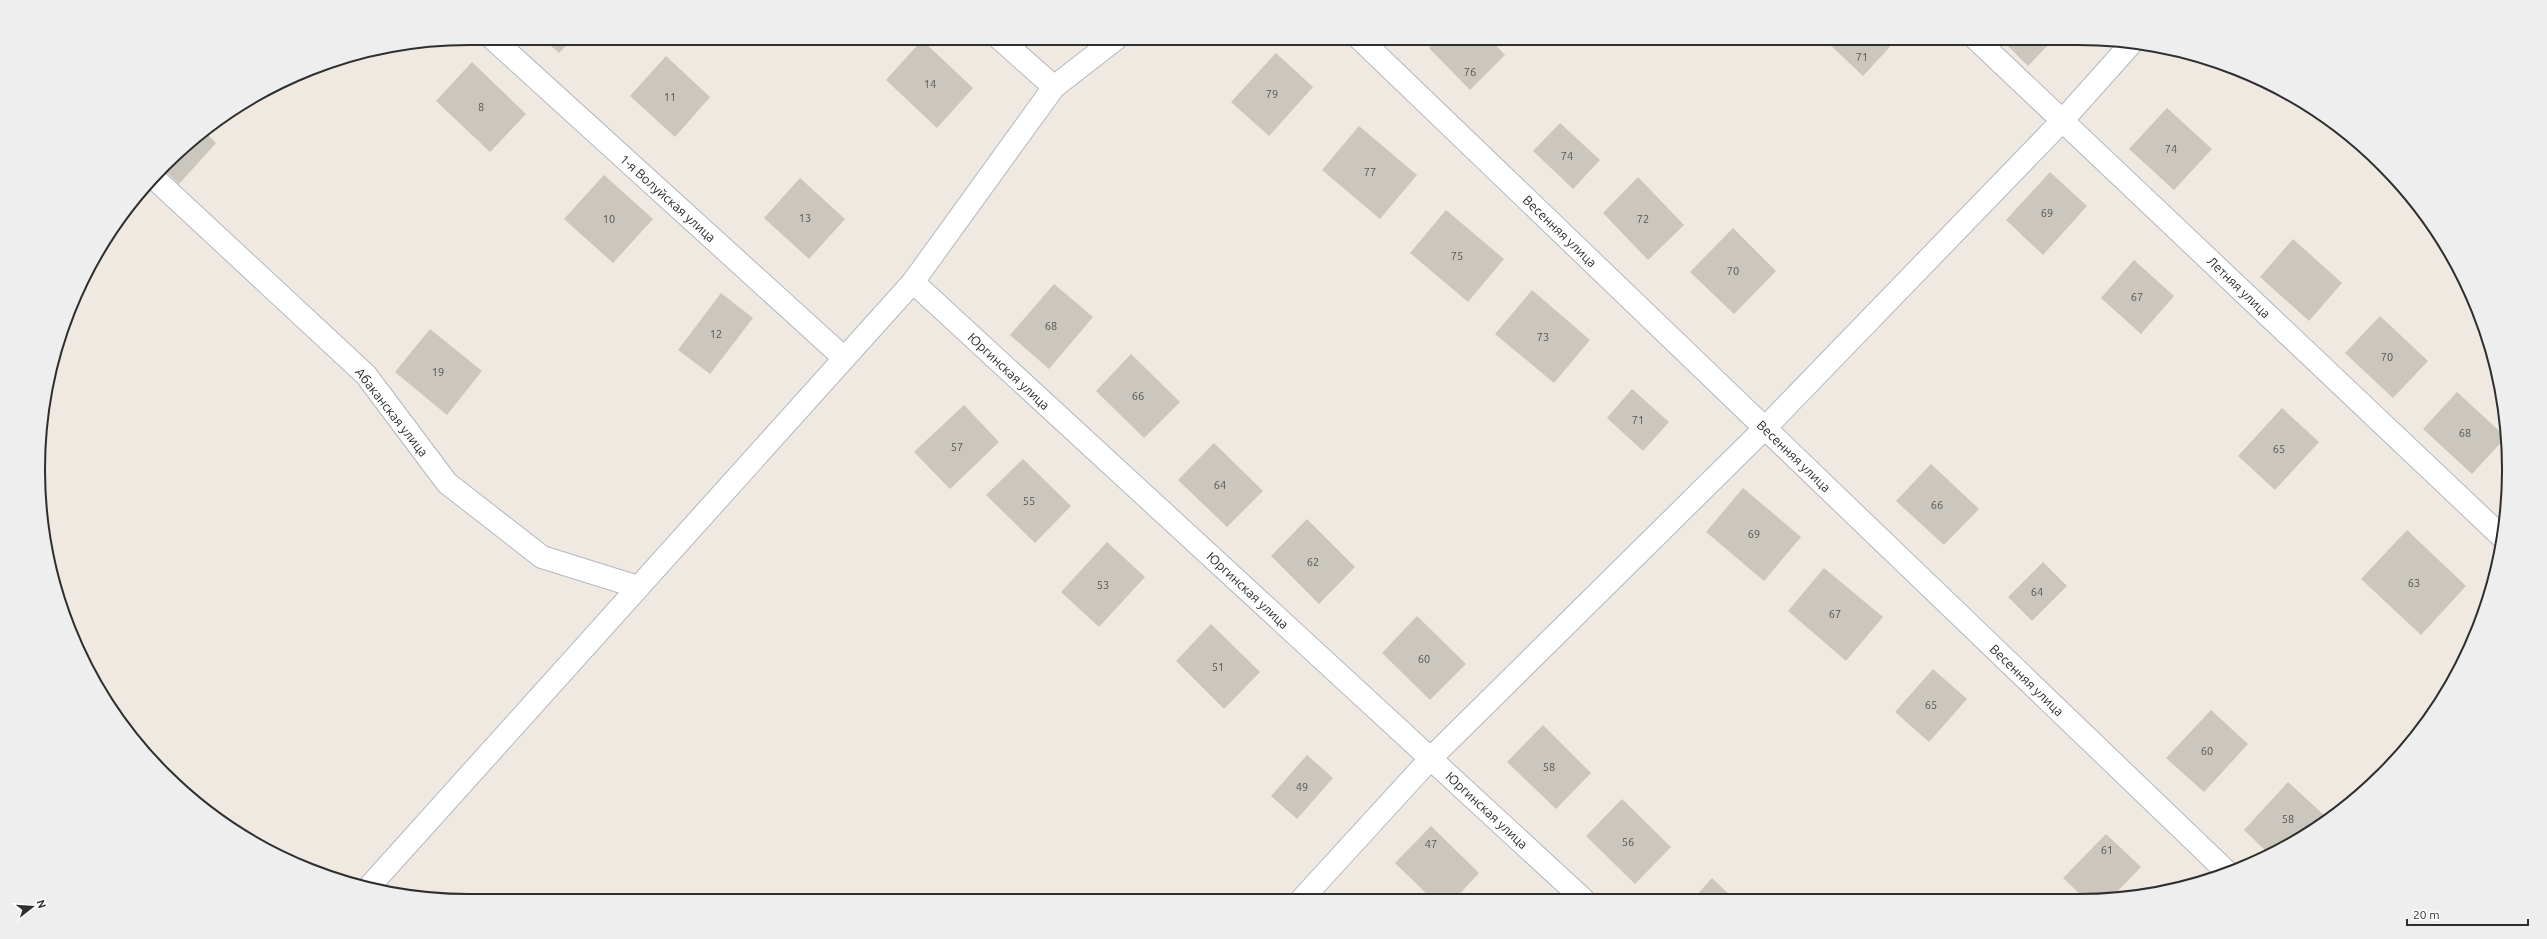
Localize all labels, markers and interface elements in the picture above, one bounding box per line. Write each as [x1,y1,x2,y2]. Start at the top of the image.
house number: 71 [1856,51,1868,63]
house number: 76 [1464,66,1476,78]
house number: 14 [924,78,936,90]
house number: 79 [1266,88,1278,100]
house number: 11 [664,91,676,103]
house number: 8 [478,101,484,113]
house number: 74 [2165,143,2177,155]
house number: 74 [1561,150,1573,162]
street label: 1-я Волуйская улица [617,151,719,245]
house number: 77 [1364,166,1376,178]
street label: Весенняя улица [1520,192,1600,270]
house number: 69 [2041,207,2053,219]
house number: 13 [799,212,811,224]
house number: 10 [603,213,615,225]
house number: 72 [1637,213,1649,225]
house number: 75 [1451,250,1463,262]
street label: Летняя улица [2205,253,2273,321]
house number: 70 [1727,265,1739,277]
house number: 67 [2131,291,2143,303]
house number: 68 [1045,320,1057,332]
house number: 12 [710,328,722,340]
street label: Юргинская улица [965,330,1053,412]
house number: 73 [1537,331,1549,343]
house number: 70 [2381,351,2393,363]
street label: Абаканская улица [353,365,431,459]
house number: 19 [432,366,444,378]
house number: 66 [1132,390,1144,402]
house number: 71 [1632,414,1644,426]
street label: Весенняя улица [1754,417,1834,495]
house number: 68 [2459,427,2471,439]
house number: 57 [951,441,963,453]
house number: 65 [2273,443,2285,455]
house number: 64 [1214,479,1226,491]
house number: 55 [1023,495,1035,507]
house number: 66 [1931,499,1943,511]
house number: 69 [1748,528,1760,540]
street label: Юргинская улица [1204,549,1292,631]
house number: 62 [1307,556,1319,568]
house number: 63 [2408,577,2420,589]
house number: 53 [1097,579,1109,591]
house number: 64 [2031,586,2043,598]
house number: 67 [1829,608,1841,620]
street label: Весенняя улица [1987,641,2067,719]
house number: 60 [1418,653,1430,665]
house number: 51 [1212,661,1224,673]
house number: 65 [1925,699,1937,711]
house number: 60 [2201,745,2213,757]
house number: 58 [1543,761,1555,773]
street label: Юргинская улица [1443,769,1531,851]
house number: 49 [1296,781,1308,793]
house number: 58 [2282,813,2294,825]
house number: 56 [1622,836,1634,848]
house number: 47 [1425,838,1437,850]
house number: 61 [2101,844,2113,856]
north arrow [12,887,52,927]
text: N [35,898,49,910]
scale bar [2407,901,2528,927]
text: 20 m [2413,908,2440,921]

